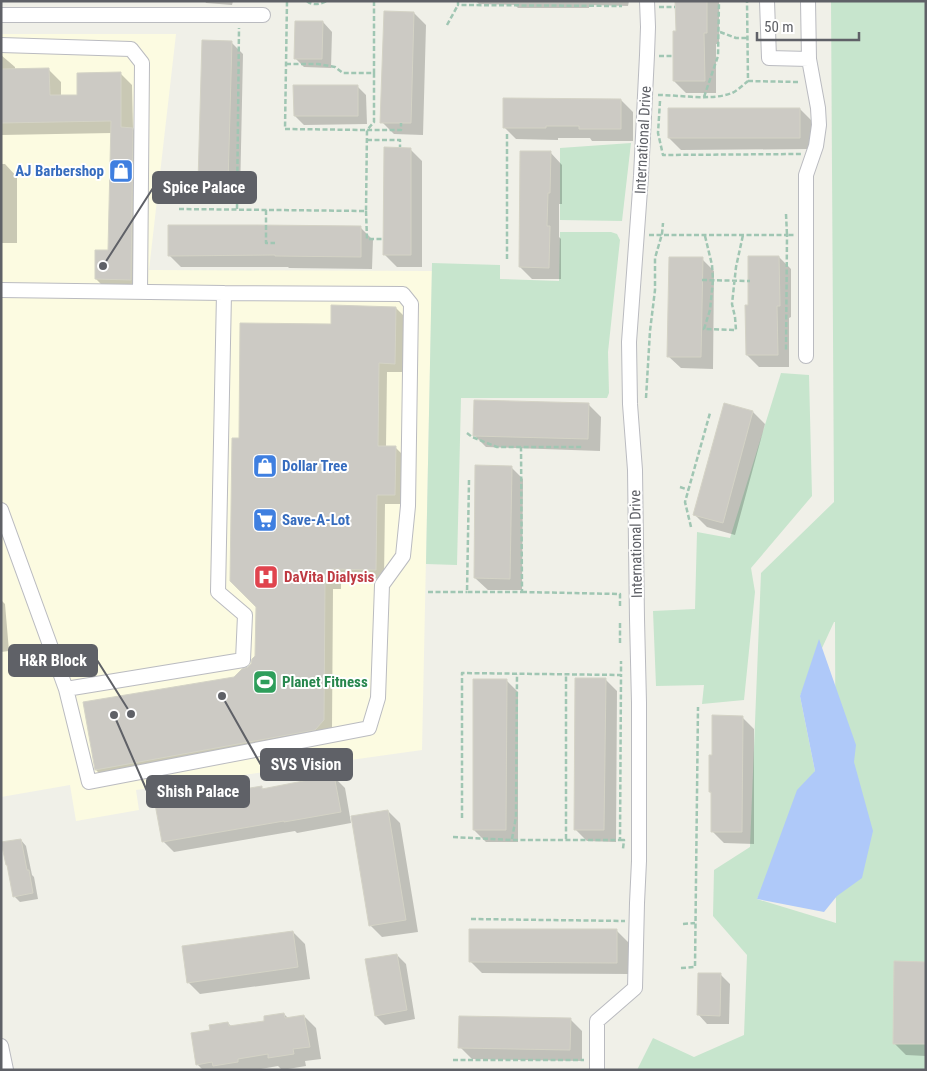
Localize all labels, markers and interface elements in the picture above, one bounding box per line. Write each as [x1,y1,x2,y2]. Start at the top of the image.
scale bar [757,10,860,42]
text: 50 m [764,18,794,36]
street label: International Drive [631,86,655,194]
shop icon: AJ Barbershop [108,158,134,184]
place label: AJ Barbershop [15,162,104,180]
callout: Spice Palace [153,172,256,203]
text: Spice Palace [163,178,246,197]
shop icon: Dollar Tree [252,453,278,479]
place label: Dollar Tree [282,457,347,475]
street label: International Drive [626,490,646,598]
supermarket icon: Save-A-Lot [252,507,278,533]
place label: Save-A-Lot [282,511,350,529]
hospital icon: DaVita Dialysis [253,564,279,590]
place label: DaVita Dialysis [284,568,374,586]
callout: H&R Block [9,645,97,676]
text: H&R Block [19,651,87,670]
sports icon: Planet Fitness [252,669,278,695]
place label: Planet Fitness [282,673,368,691]
callout: SVS Vision [261,749,352,780]
text: SVS Vision [271,755,341,774]
callout: Shish Palace [147,776,249,807]
text: Shish Palace [157,782,240,801]

